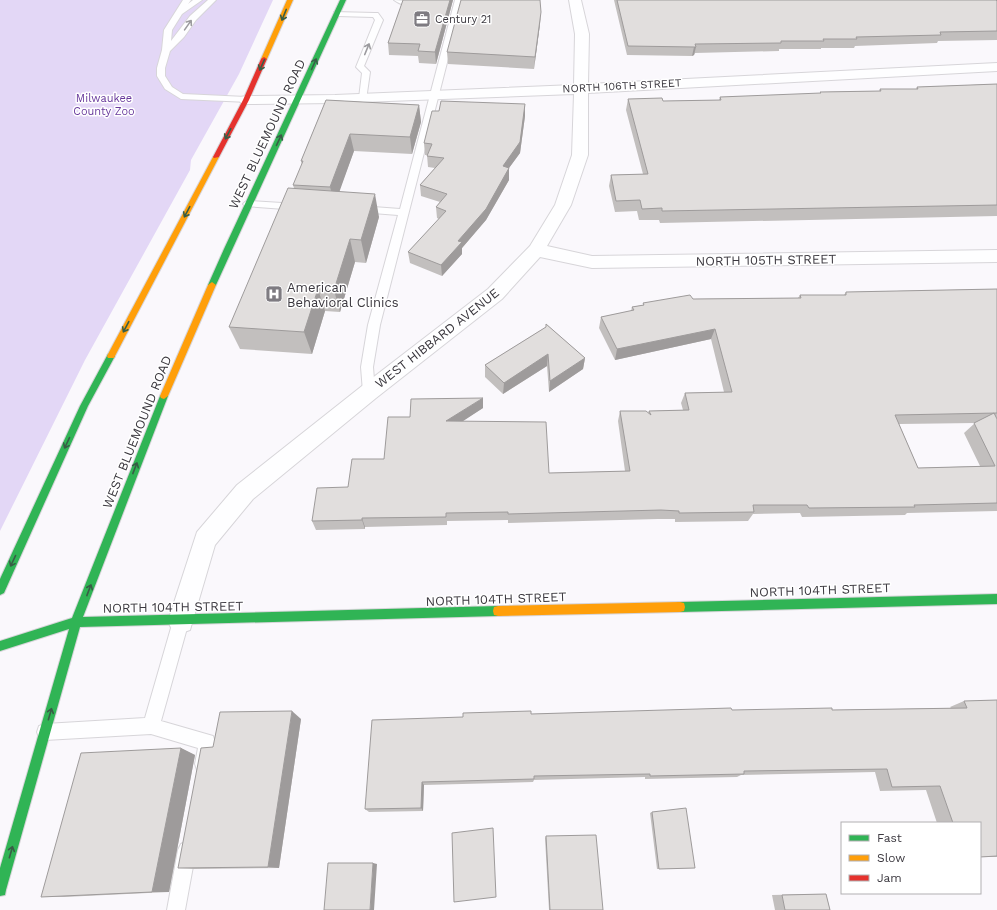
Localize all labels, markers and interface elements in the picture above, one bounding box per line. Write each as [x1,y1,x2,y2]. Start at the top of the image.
one-way arrow [280,8,287,20]
office icon: Century 21 [412,9,432,29]
place label: Century 21 [435,13,491,26]
one-way arrow [184,19,192,30]
one-way arrow [364,44,372,56]
street label: WEST BLUEMOUND ROAD [226,57,308,211]
one-way arrow [258,58,265,70]
one-way arrow [311,58,319,70]
street label: NORTH 106TH STREET [562,76,682,96]
park label: Milwaukee County Zoo [73,92,135,118]
one-way arrow [224,128,231,140]
one-way arrow [276,134,283,146]
one-way arrow [183,206,190,218]
street label: NORTH 105TH STREET [696,251,837,269]
place label: American Behavioral Clinics [287,280,399,310]
hospital icon: American Behavioral Clinics [264,284,284,304]
street label: WEST HIBBARD AVENUE [372,285,502,391]
one-way arrow [122,320,129,332]
street label: WEST BLUEMOUND ROAD [99,353,175,511]
one-way arrow [63,436,70,448]
one-way arrow [132,463,140,475]
one-way arrow [9,554,16,566]
street label: NORTH 104TH STREET [749,580,891,600]
one-way arrow [85,584,93,596]
street label: NORTH 104TH STREET [425,589,567,609]
street label: NORTH 104TH STREET [102,598,244,616]
one-way arrow [47,707,54,720]
legend [841,822,981,894]
text: Fast [877,831,902,845]
one-way arrow [8,846,15,859]
text: Slow [877,851,905,865]
text: Jam [877,871,902,885]

